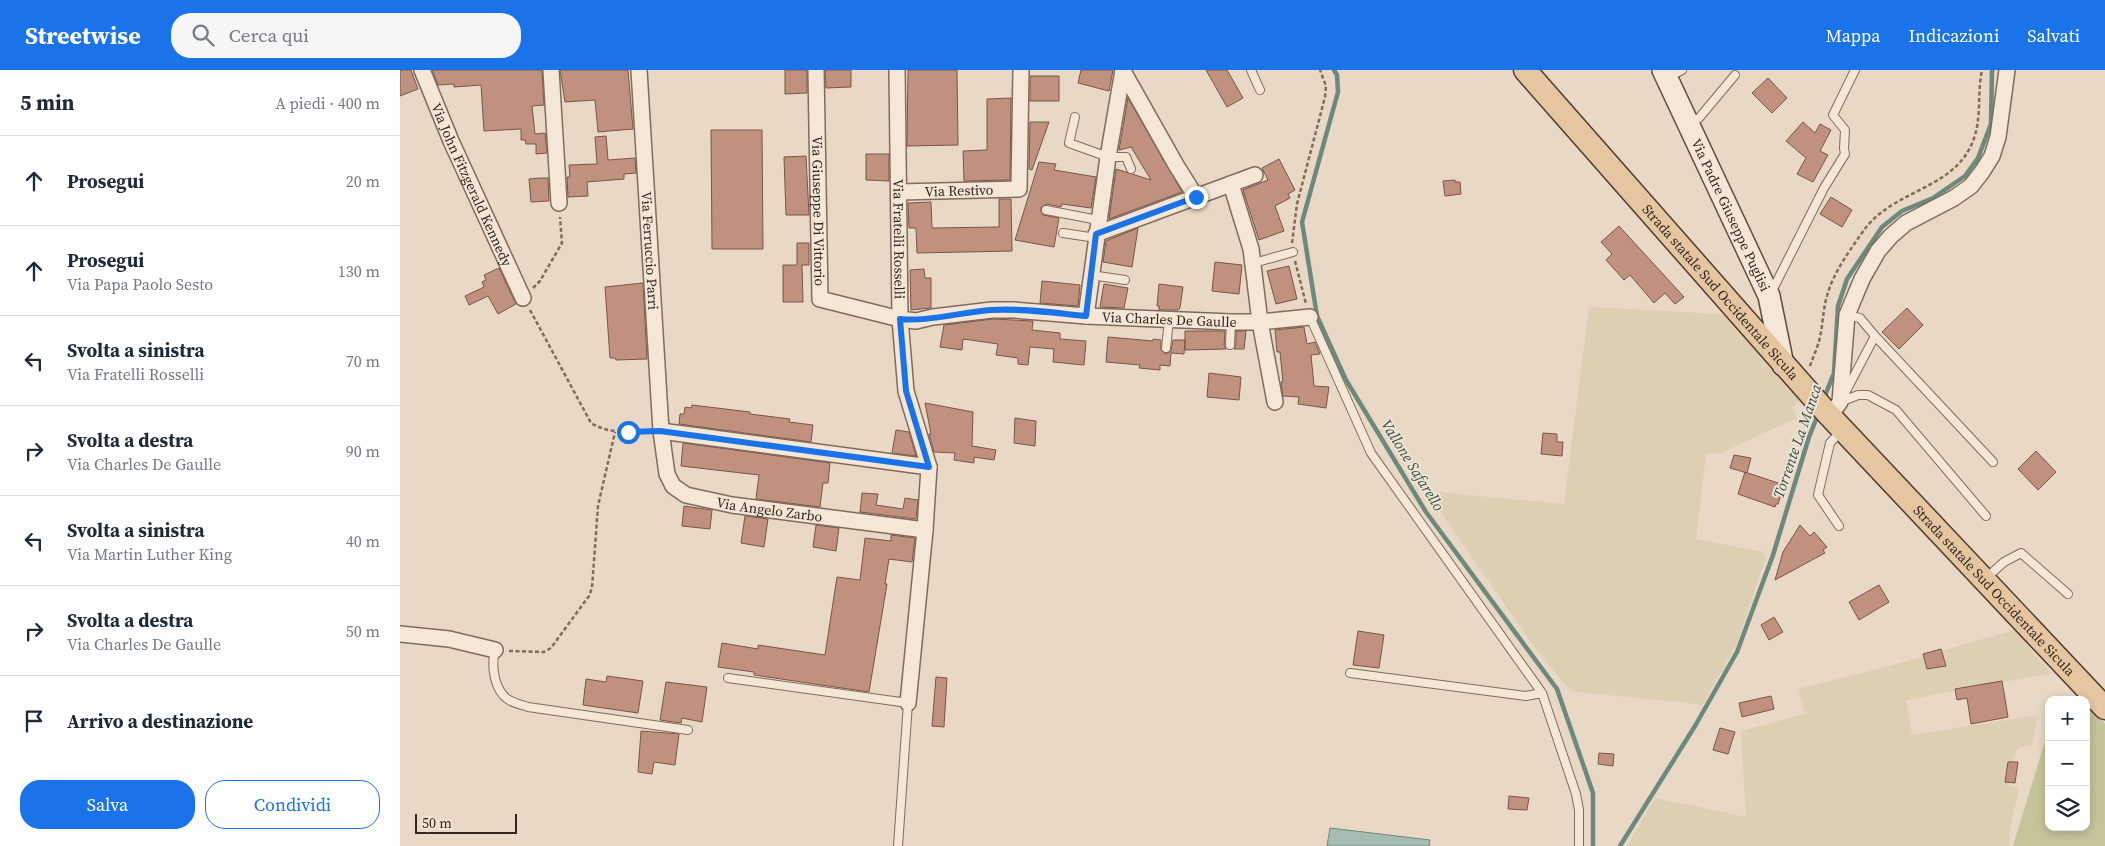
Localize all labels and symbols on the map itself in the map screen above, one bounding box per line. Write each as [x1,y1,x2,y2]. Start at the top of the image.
street label: Via John Fitzgerald Kennedy [426,100,518,270]
street label: Via Padre Giuseppe Puglisi [1686,135,1775,295]
street label: Via Giuseppe Di Vittorio [807,136,830,287]
street label: Via Fratelli Rosselli [888,179,910,299]
street label: Via Restivo [924,180,994,201]
route end [1185,186,1208,209]
street label: Via Ferruccio Parri [636,191,664,310]
street label: Strada statale Sud Occidentale Sicula [1638,200,1804,385]
street label: Via Charles De Gaulle [1101,307,1237,332]
water label: Torrente La Manca [1768,381,1826,501]
water label: Vallone Safarello [1376,415,1450,515]
route start [617,421,640,444]
street label: Via Angelo Zarbo [714,492,824,527]
street label: Strada statale Sud Occidentale Sicula [1909,501,2080,681]
scale bar [415,811,518,834]

